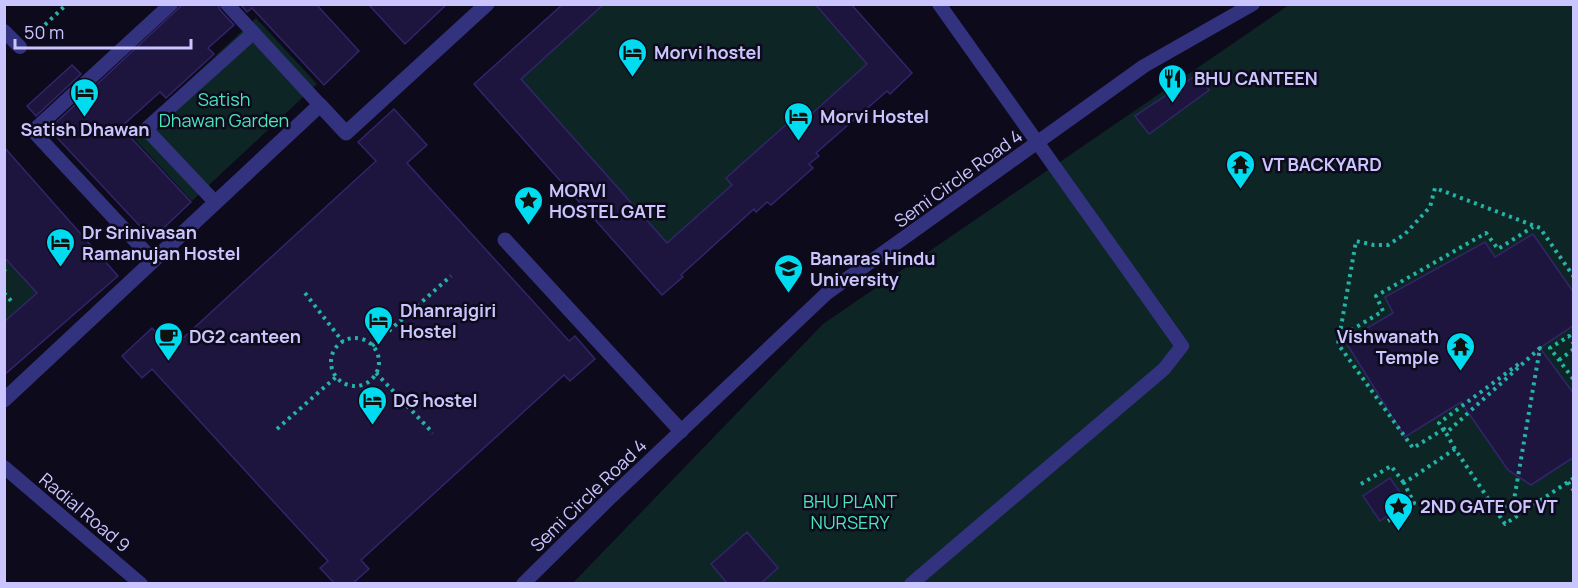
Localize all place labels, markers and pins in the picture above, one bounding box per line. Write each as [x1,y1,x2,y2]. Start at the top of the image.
hotel icon: Morvi hostel [617,36,649,78]
place label: Morvi hostel [654,40,761,64]
restaurant icon: BHU CANTEEN [1157,62,1189,104]
place label: BHU CANTEEN [1194,66,1318,90]
hotel icon: Satish Dhawan [69,76,101,118]
hotel icon: Morvi Hostel [783,100,815,142]
place label: Morvi Hostel [820,104,929,128]
place label: Satish Dhawan [20,117,150,141]
temple icon: VT BACKYARD [1225,148,1257,190]
place label: VT BACKYARD [1262,152,1382,176]
place label: MORVI HOSTEL GATE [549,178,666,223]
place icon: MORVI HOSTEL GATE [512,184,544,226]
place label: Dr Srinivasan Ramanujan Hostel [82,220,241,265]
hotel icon: Dr Srinivasan Ramanujan Hostel [45,226,77,268]
place label: Banaras Hindu University [810,246,936,291]
school or university icon: Banaras Hindu University [773,252,805,294]
place label: Dhanrajgiri Hostel [400,298,496,343]
hotel icon: Dhanrajgiri Hostel [363,304,395,346]
cafe icon: DG2 canteen [152,320,184,362]
place label: DG2 canteen [189,324,301,348]
place label: Vishwanath Temple [1337,324,1439,369]
temple icon: Vishwanath Temple [1444,330,1476,372]
hotel icon: DG hostel [356,384,388,426]
place label: DG hostel [393,388,477,412]
place icon: 2ND GATE OF VT [1383,490,1415,532]
place label: 2ND GATE OF VT [1420,494,1558,518]

